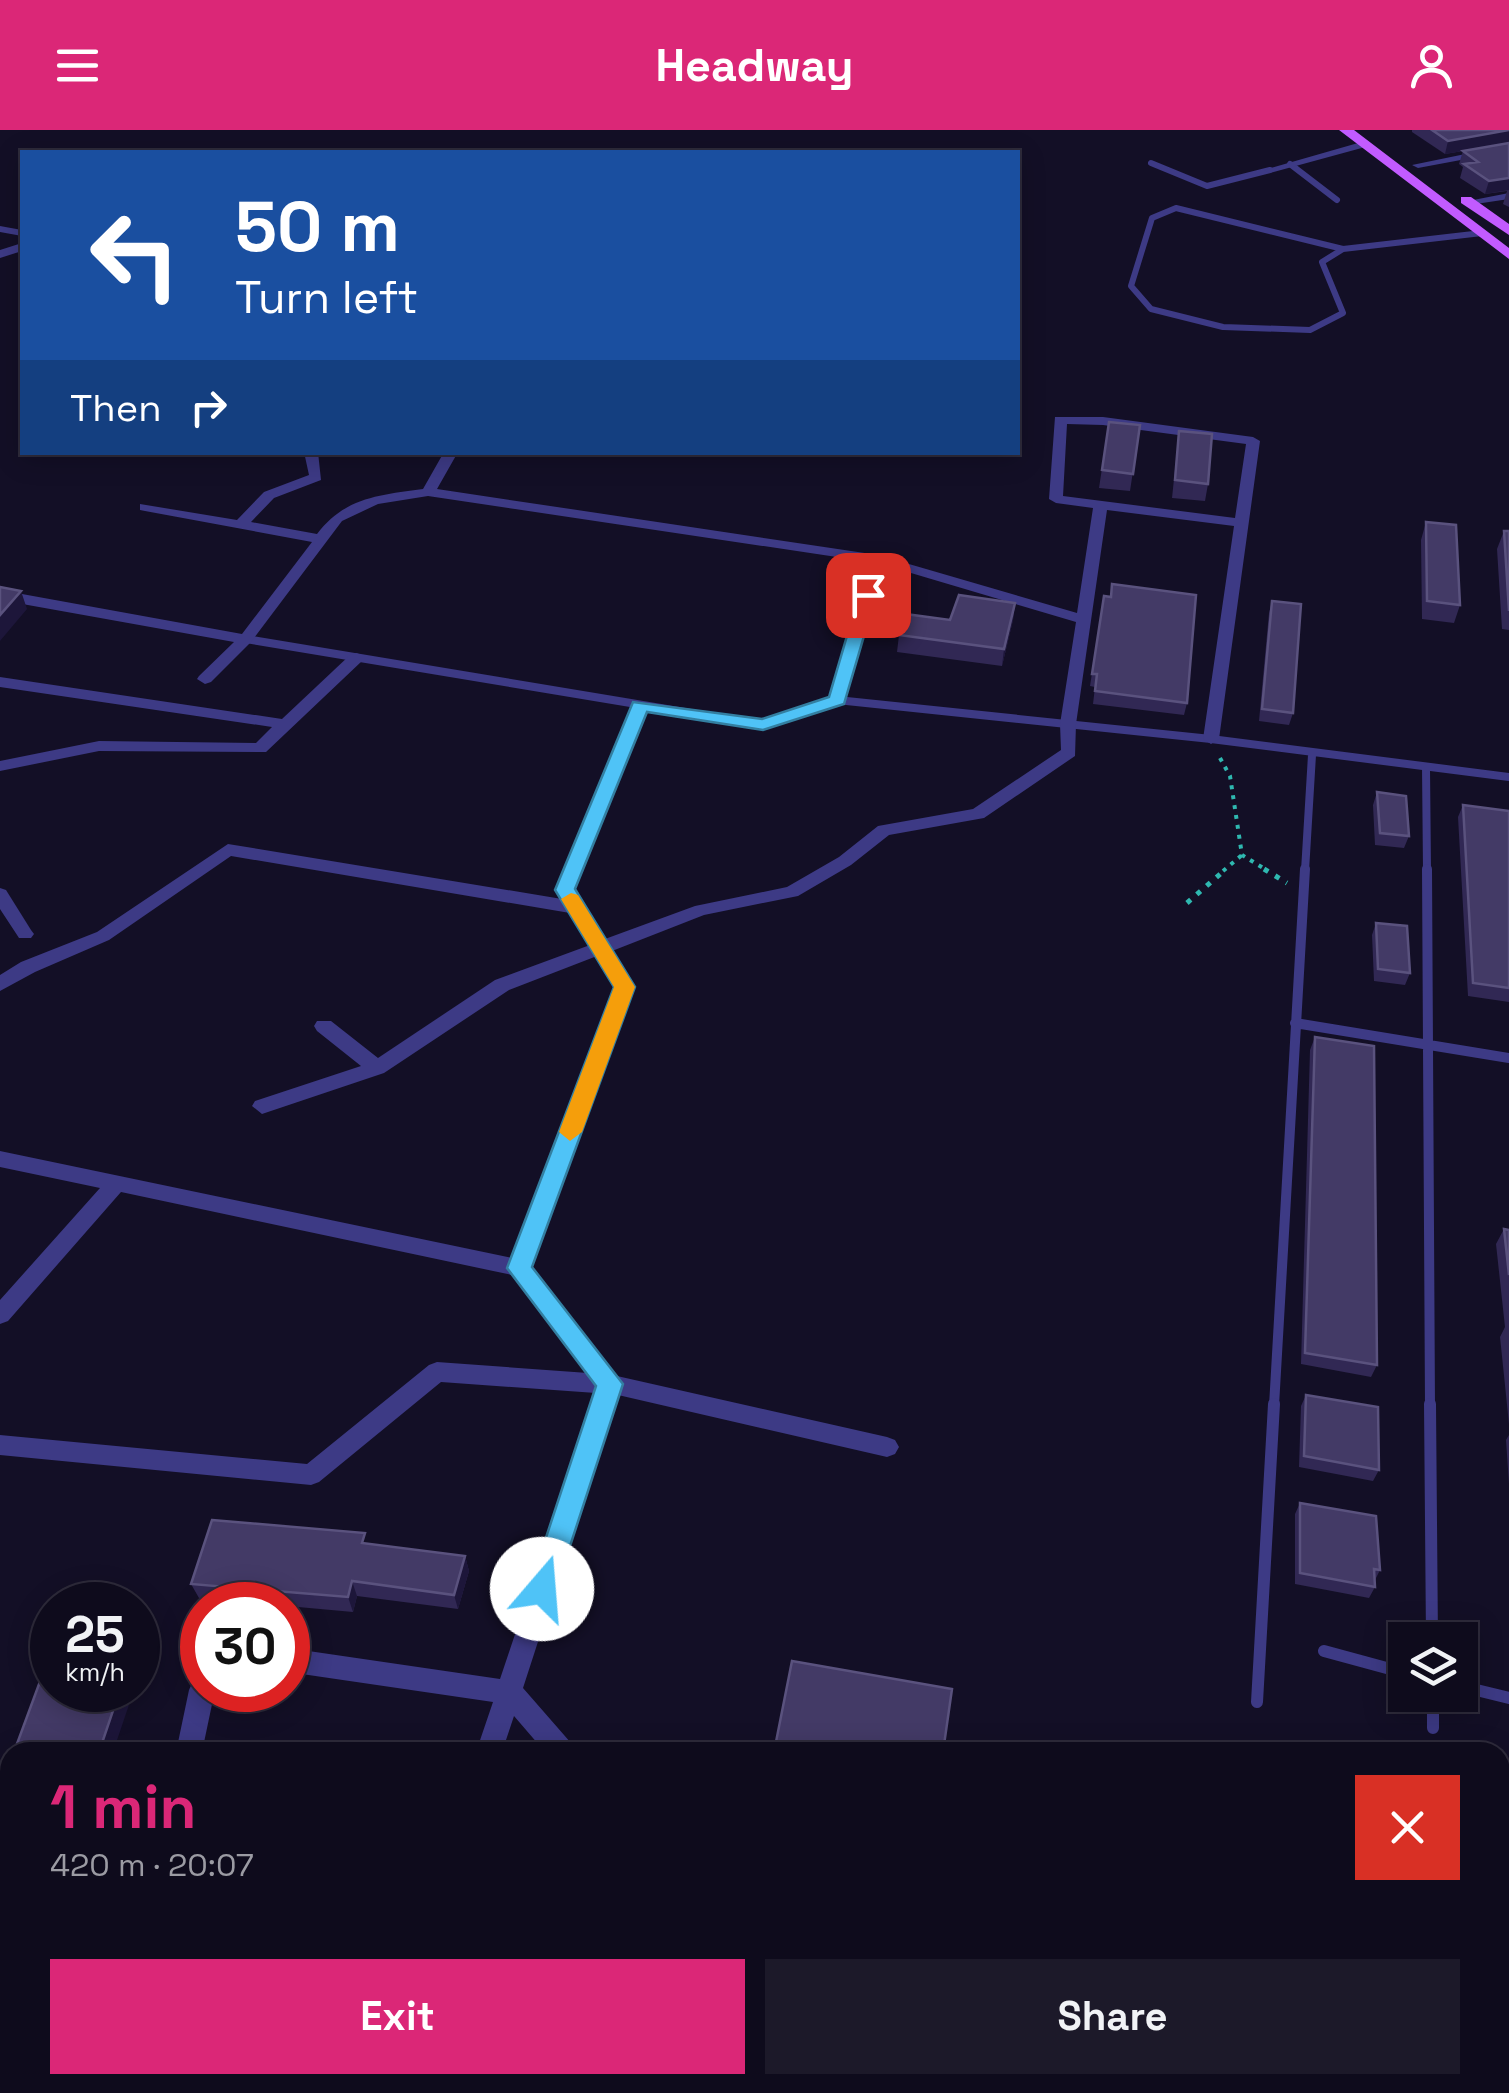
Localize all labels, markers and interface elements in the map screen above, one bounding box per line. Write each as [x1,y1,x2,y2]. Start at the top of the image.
text: Headway [655,37,854,94]
icon: menu [50,38,105,93]
icon: person [1404,38,1459,93]
text: 50 m [235,182,400,271]
icon: left [70,190,200,320]
text: Turn left [235,269,418,326]
icon: right [181,380,236,435]
text: Then [70,384,161,432]
pin [826,553,911,638]
icon: arrive [841,568,896,623]
position arrow [490,1537,594,1641]
speed limit sign: 30 [180,1582,310,1712]
text: 25 [65,1603,125,1667]
map controls [1388,1622,1478,1712]
button: layers [1388,1622,1478,1712]
text: km/h [65,1656,125,1688]
text: 1 min [50,1769,197,1846]
button: close [1355,1775,1460,1880]
text: 420 m · 20:07 [50,1845,254,1885]
button: Exit [50,1959,745,2074]
button: Share [765,1959,1460,2074]

